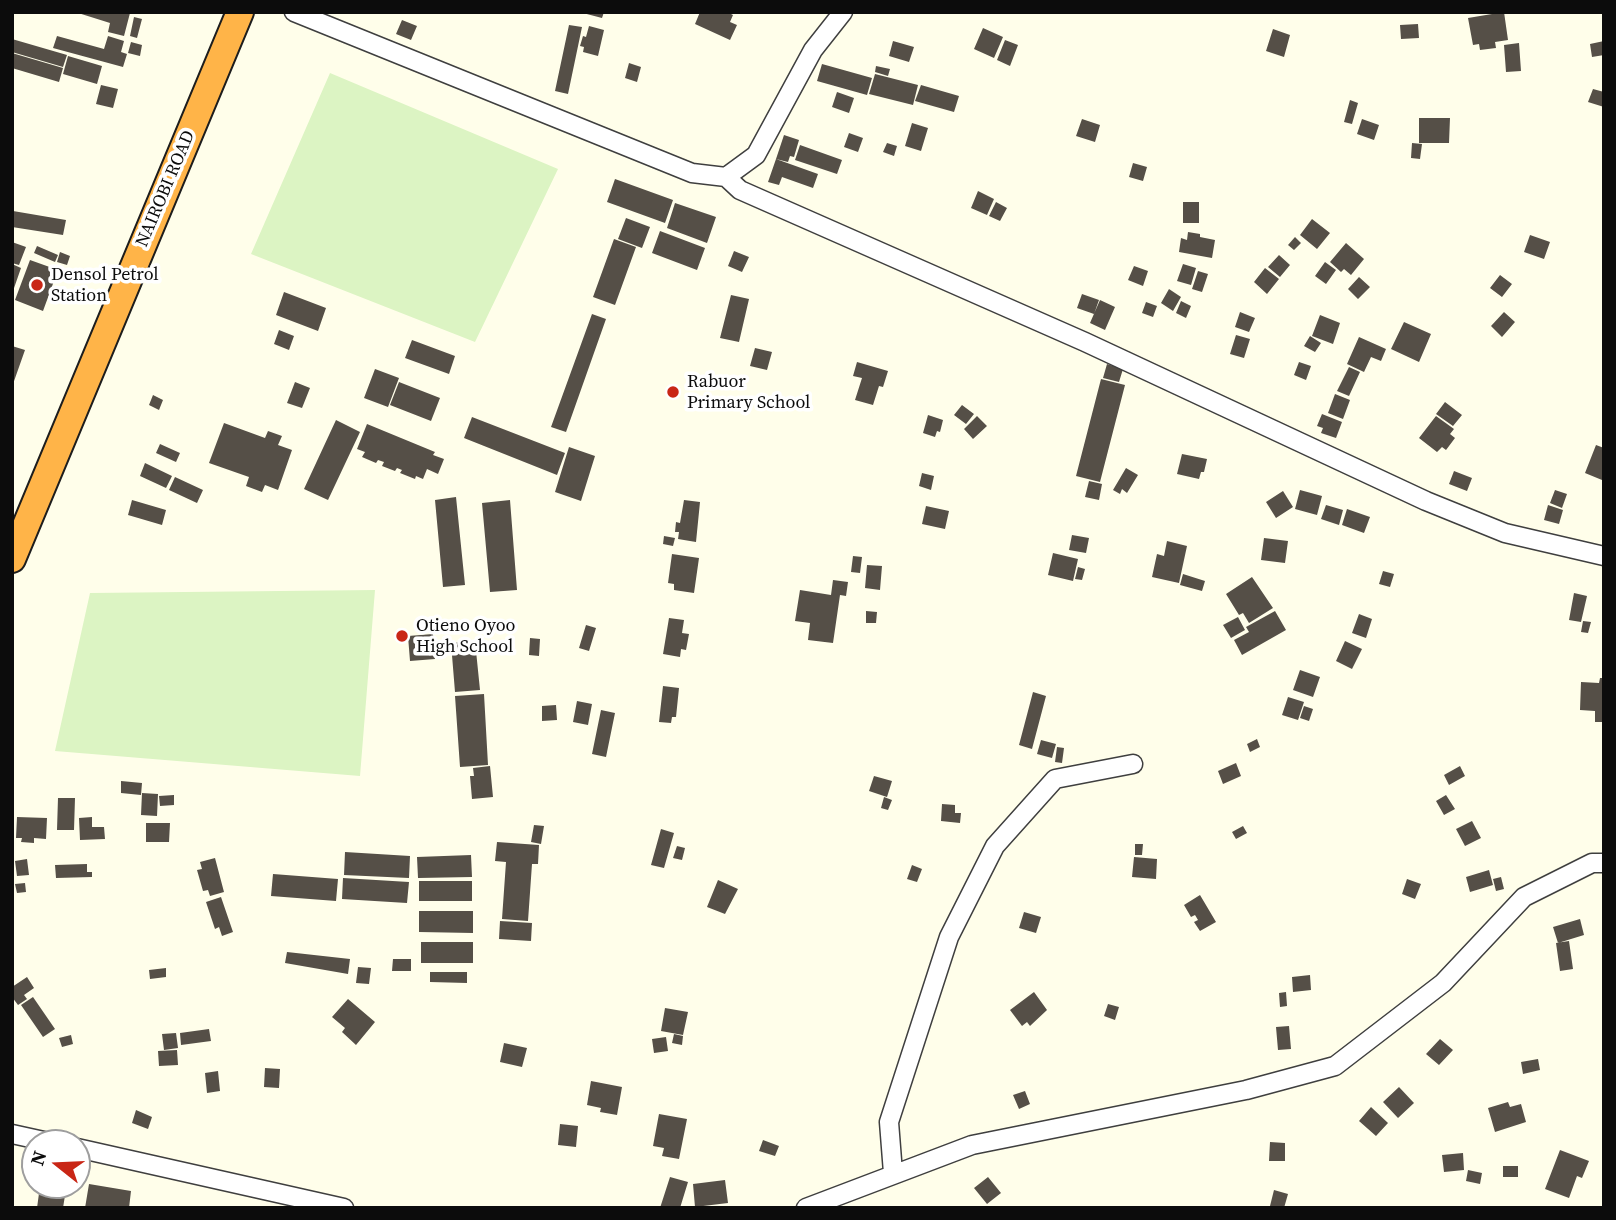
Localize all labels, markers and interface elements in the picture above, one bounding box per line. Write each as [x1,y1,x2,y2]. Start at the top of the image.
street label: NAIROBI ROAD [132,128,200,250]
place label: Densol Petrol Station [51,264,159,306]
marker: Densol Petrol Station [29,277,45,293]
place label: Rabuor Primary School [687,371,810,414]
marker: Rabuor Primary School [665,384,681,400]
place label: Otieno Oyoo High School [416,615,515,658]
marker: Otieno Oyoo High School [394,628,410,644]
north arrow [21,1129,91,1199]
text: N [23,1148,52,1169]

